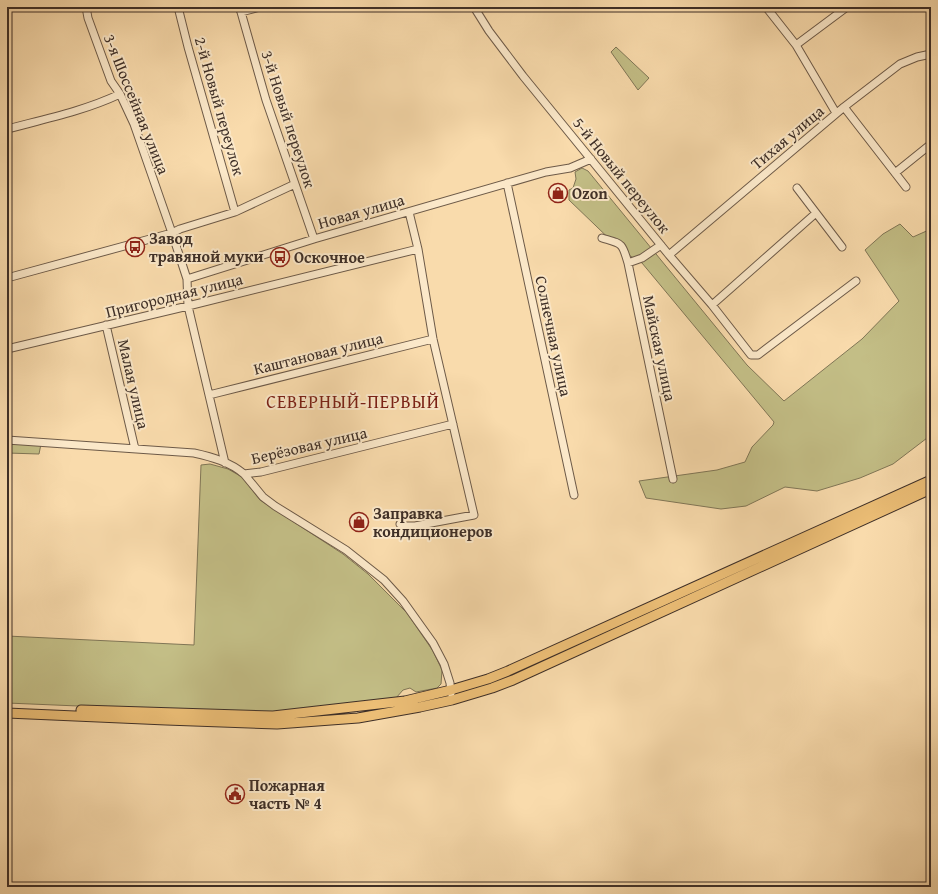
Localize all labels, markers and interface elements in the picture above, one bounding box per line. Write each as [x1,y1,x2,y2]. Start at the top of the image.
street label: 3-я Шоссейная улица [98,30,176,178]
street label: 2-й Новый переулок [189,34,251,179]
street label: 3-й Новый переулок [255,47,323,191]
street label: Тихая улица [745,99,829,175]
street label: 5-й Новый переулок [568,112,677,239]
place label: Ozon [572,181,608,205]
shop icon: Ozon [547,182,569,204]
street label: Новая улица [315,187,407,235]
place label: Завод травяной муки [149,226,263,268]
bus stop icon: Завод травяной муки [124,236,146,258]
place label: Оскочное [294,245,365,269]
bus stop icon: Оскочное [269,246,291,268]
street label: Пригородная улица [103,266,245,324]
street label: Солнечная улица [530,273,579,399]
street label: Майская улица [637,293,683,403]
street label: Каштановая улица [251,325,386,381]
street label: Малая улица [112,337,156,432]
district label: СЕВЕРНЫЙ-ПЕРВЫЙ [266,388,440,415]
street label: Берёзовая улица [249,420,370,470]
place label: Заправка кондиционеров [373,501,493,543]
shop icon: Заправка кондиционеров [348,511,370,533]
place label: Пожарная часть № 4 [249,773,325,815]
public building icon: Пожарная часть № 4 [224,783,246,805]

